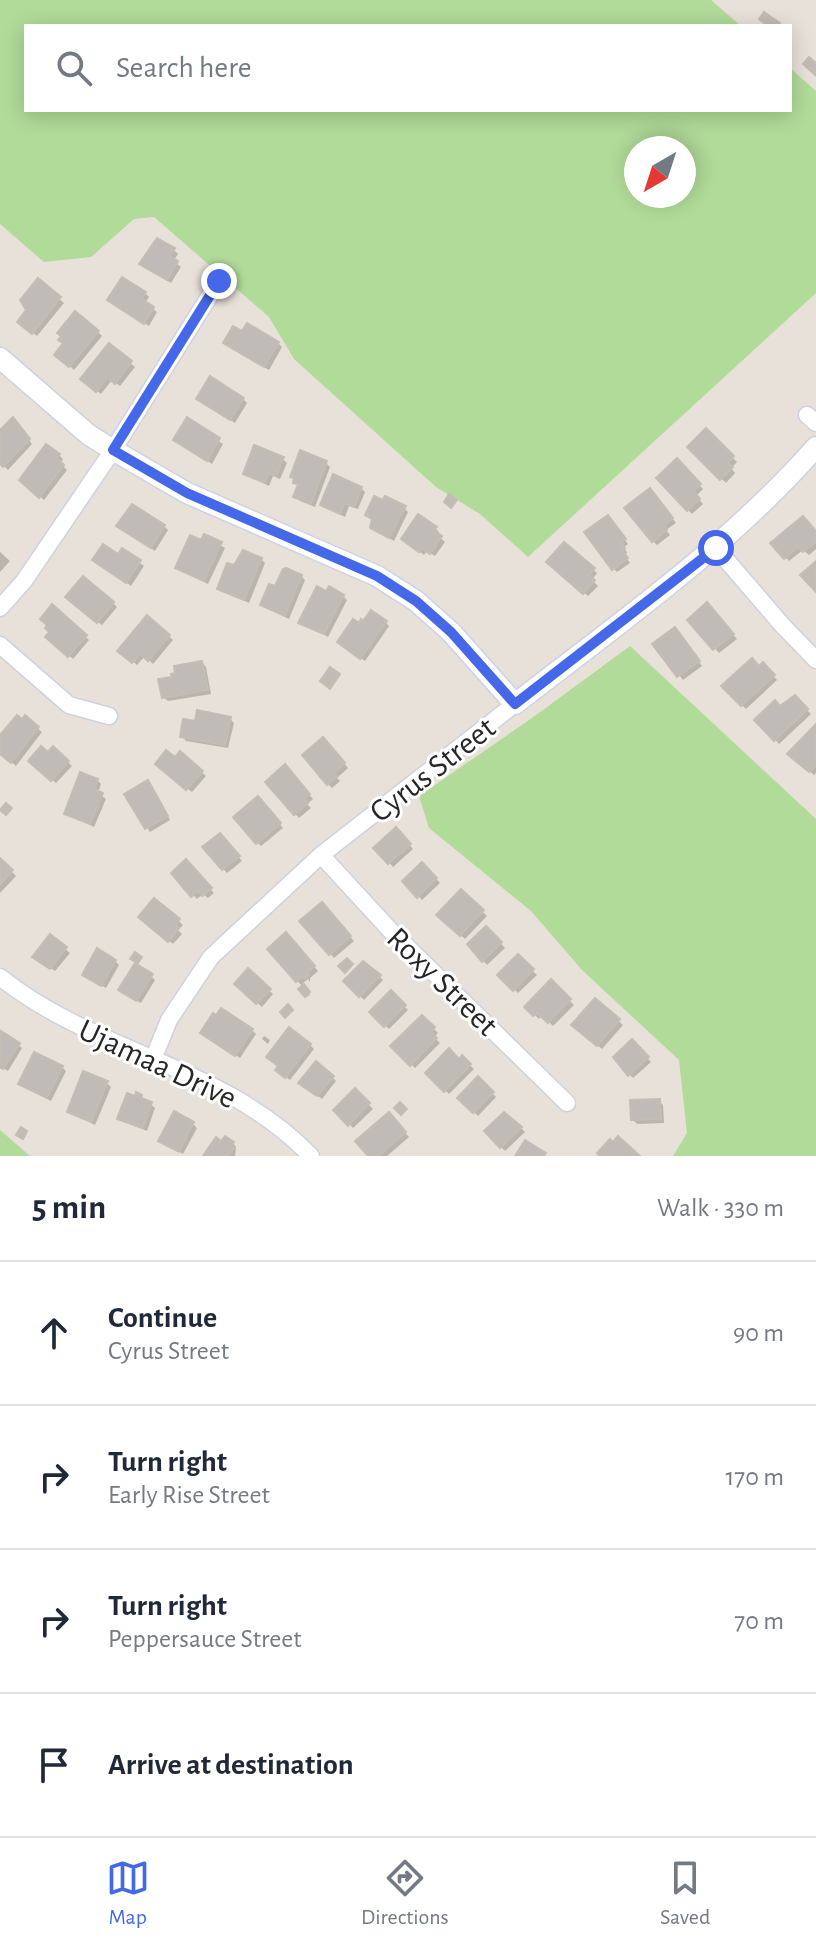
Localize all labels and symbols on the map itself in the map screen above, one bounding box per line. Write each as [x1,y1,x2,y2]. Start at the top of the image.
north arrow [624,136,696,208]
route end [201,263,237,299]
route start [698,530,734,566]
street label: Cyrus Street [364,711,501,828]
street label: Roxy Street [381,922,504,1042]
street label: Ujamaa Drive [74,1013,241,1114]

